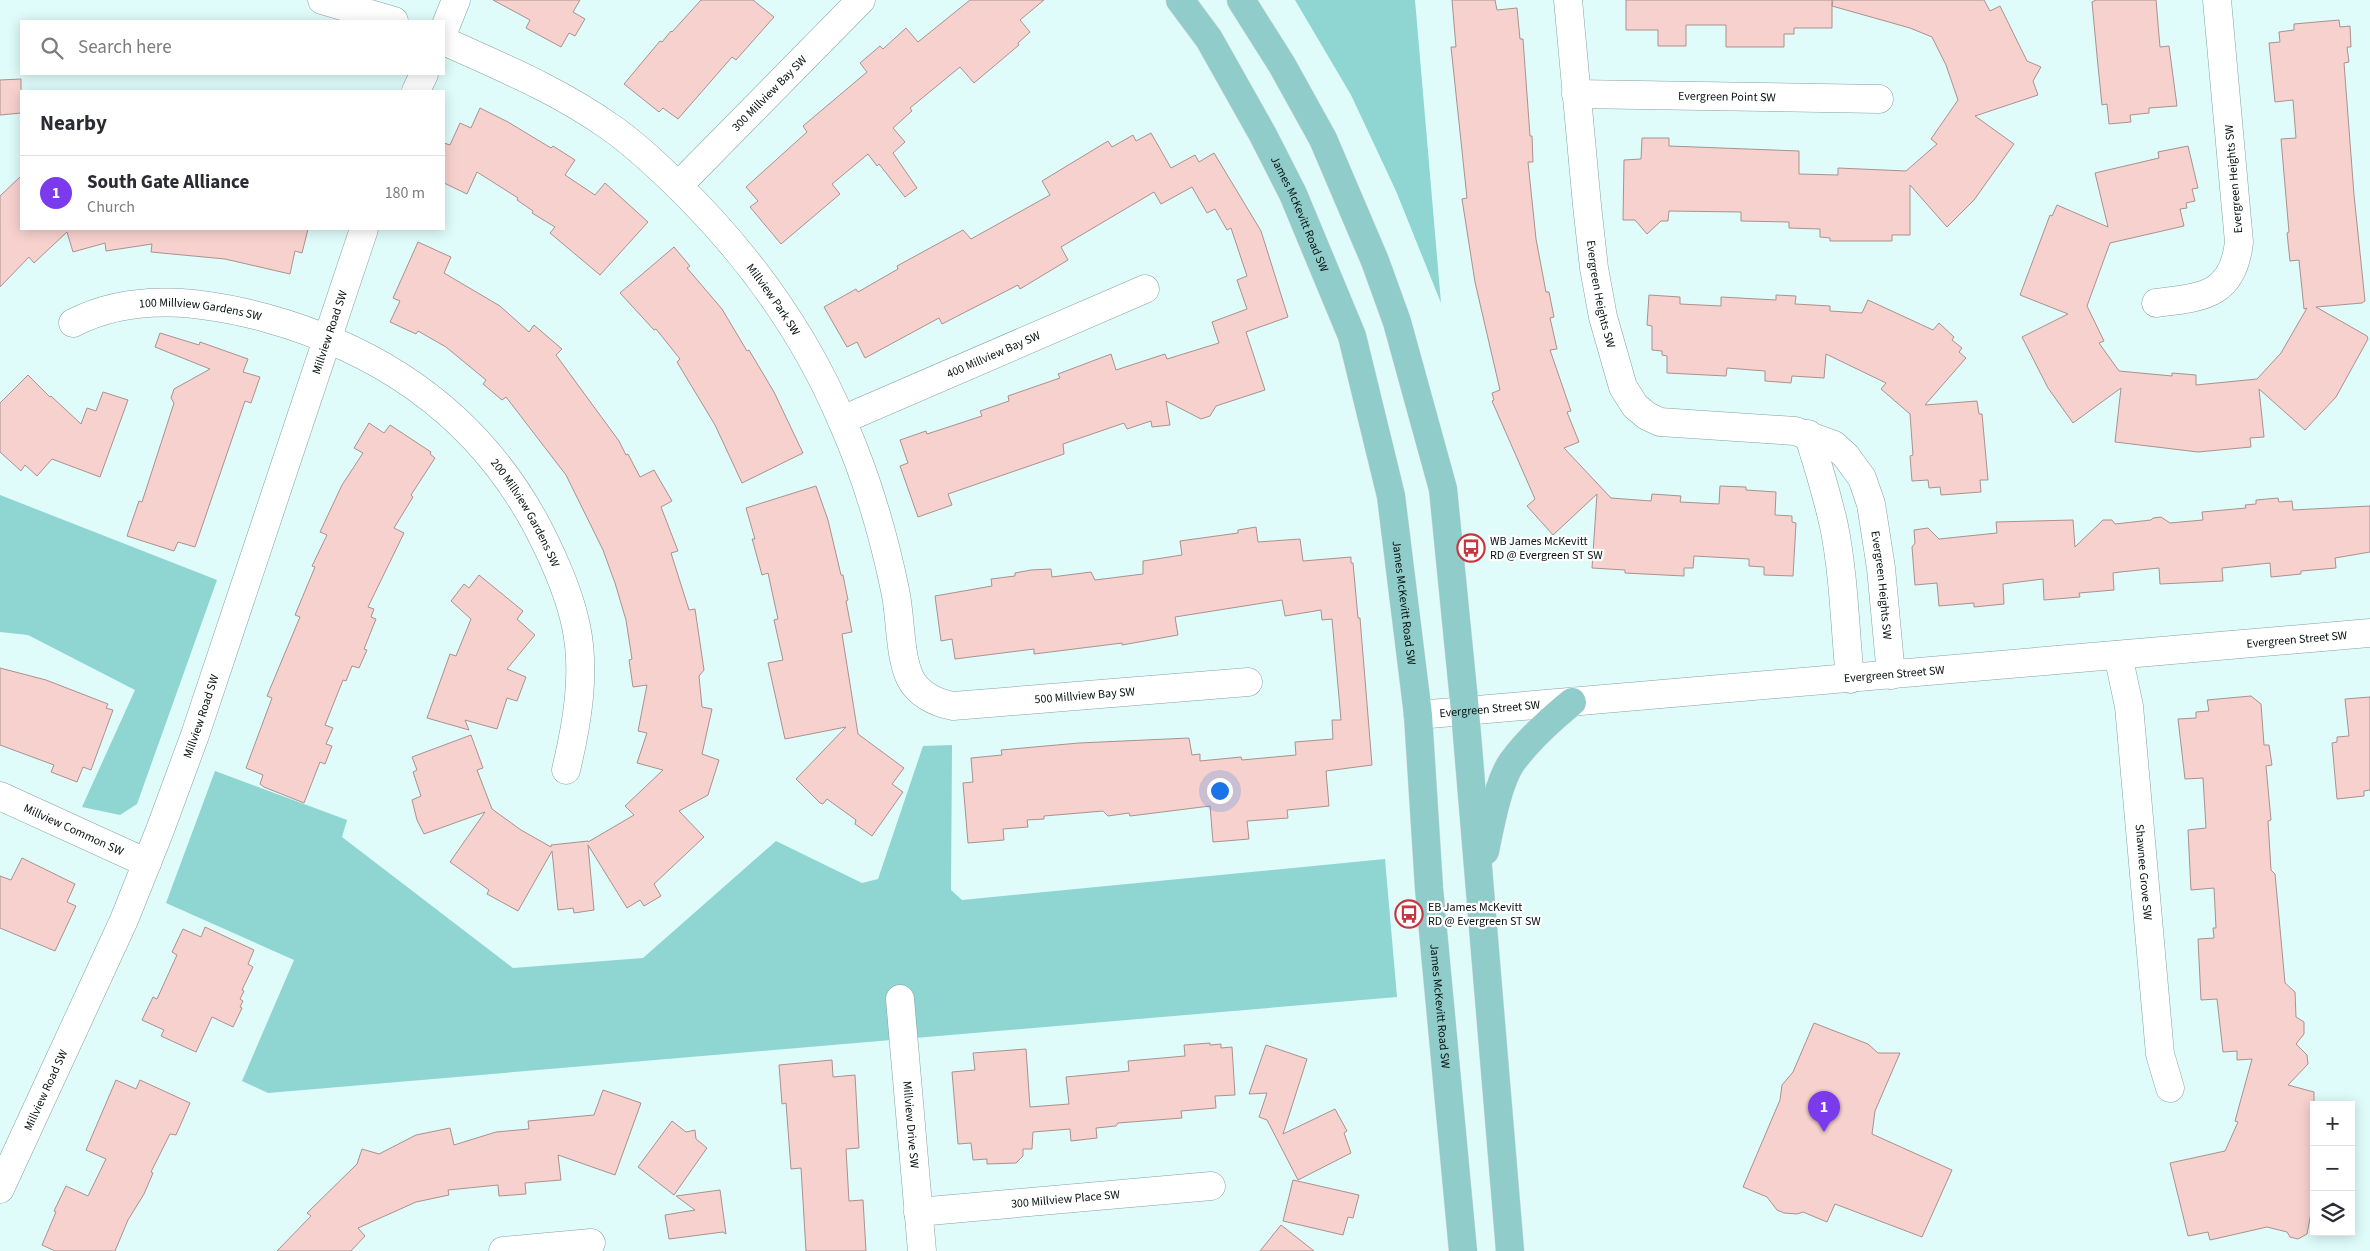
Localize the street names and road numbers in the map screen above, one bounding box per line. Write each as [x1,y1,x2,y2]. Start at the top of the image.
street label: 300 Millview Bay SW [728,51,811,135]
street label: Evergreen Point SW [1678,87,1777,106]
street label: Evergreen Heights SW [2221,123,2247,234]
street label: James McKevitt Road SW [1267,153,1333,275]
street label: Evergreen Heights SW [1582,239,1620,350]
street label: Millview Park SW [742,260,805,339]
street label: Millview Road SW [308,288,352,376]
street label: 100 Millview Gardens SW [138,294,264,325]
street label: 400 Millview Bay SW [944,327,1044,382]
street label: 200 Millview Gardens SW [487,455,564,570]
street label: Evergreen Heights SW [1867,530,1896,641]
street label: James McKevitt Road SW [1388,540,1420,667]
street label: Evergreen Street SW [2246,626,2348,652]
street label: Evergreen Street SW [1843,661,1946,687]
street label: Millview Road SW [179,672,223,761]
street label: 500 Millview Bay SW [1034,683,1136,708]
street label: Evergreen Street SW [1439,696,1541,722]
street label: Millview Common SW [21,799,127,860]
street label: Shawnee Grove SW [2131,823,2157,921]
street label: James McKevitt Road SW [1426,943,1454,1070]
street label: Millview Road SW [20,1046,72,1133]
street label: Millview Drive SW [899,1080,923,1170]
street label: 300 Millview Place SW [1010,1186,1121,1212]

